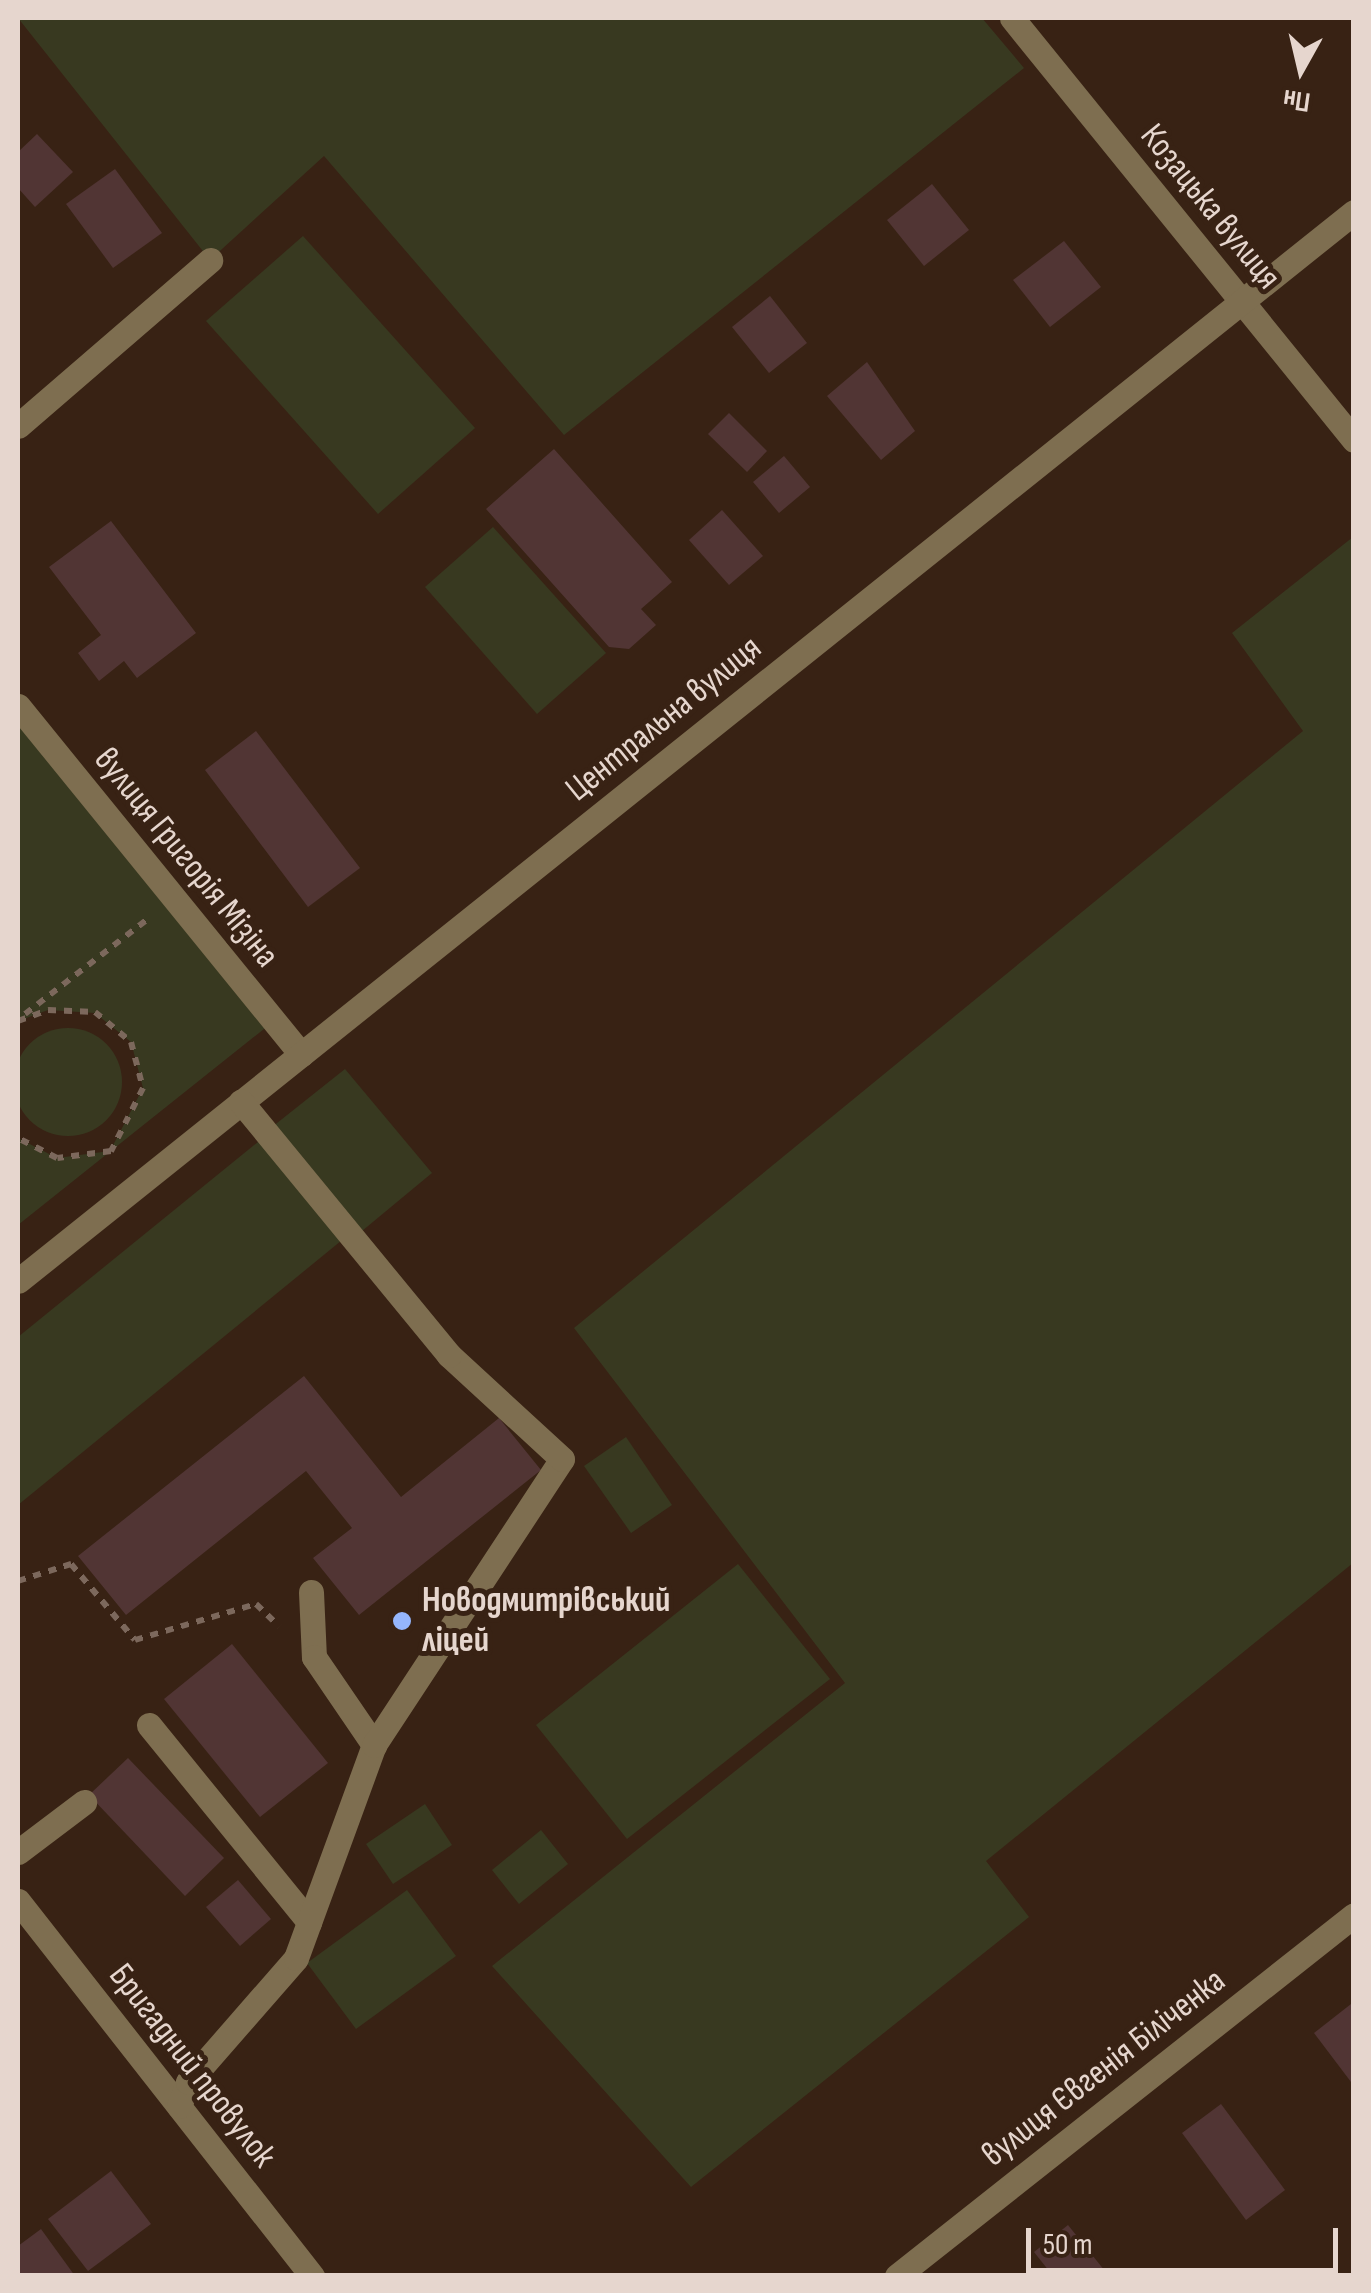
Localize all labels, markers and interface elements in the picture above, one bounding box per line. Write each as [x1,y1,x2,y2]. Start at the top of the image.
north arrow [1251,20,1351,120]
text: Пн [1281,82,1312,118]
street label: Козацька вулиця [1131,116,1289,298]
street label: Центральна вулиця [558,627,770,811]
street label: вулиця Григорія Мізіна [85,740,287,976]
place label: Новодмитрівський ліцей [422,1580,670,1662]
marker: Новодмитрівський ліцей [391,1610,413,1632]
street label: Бригадний провулок [99,1956,285,2176]
street label: вулиця Євгенія Біліченка [974,1960,1234,2176]
scale bar [1031,2208,1344,2270]
text: 50 m [1043,2227,1092,2263]

